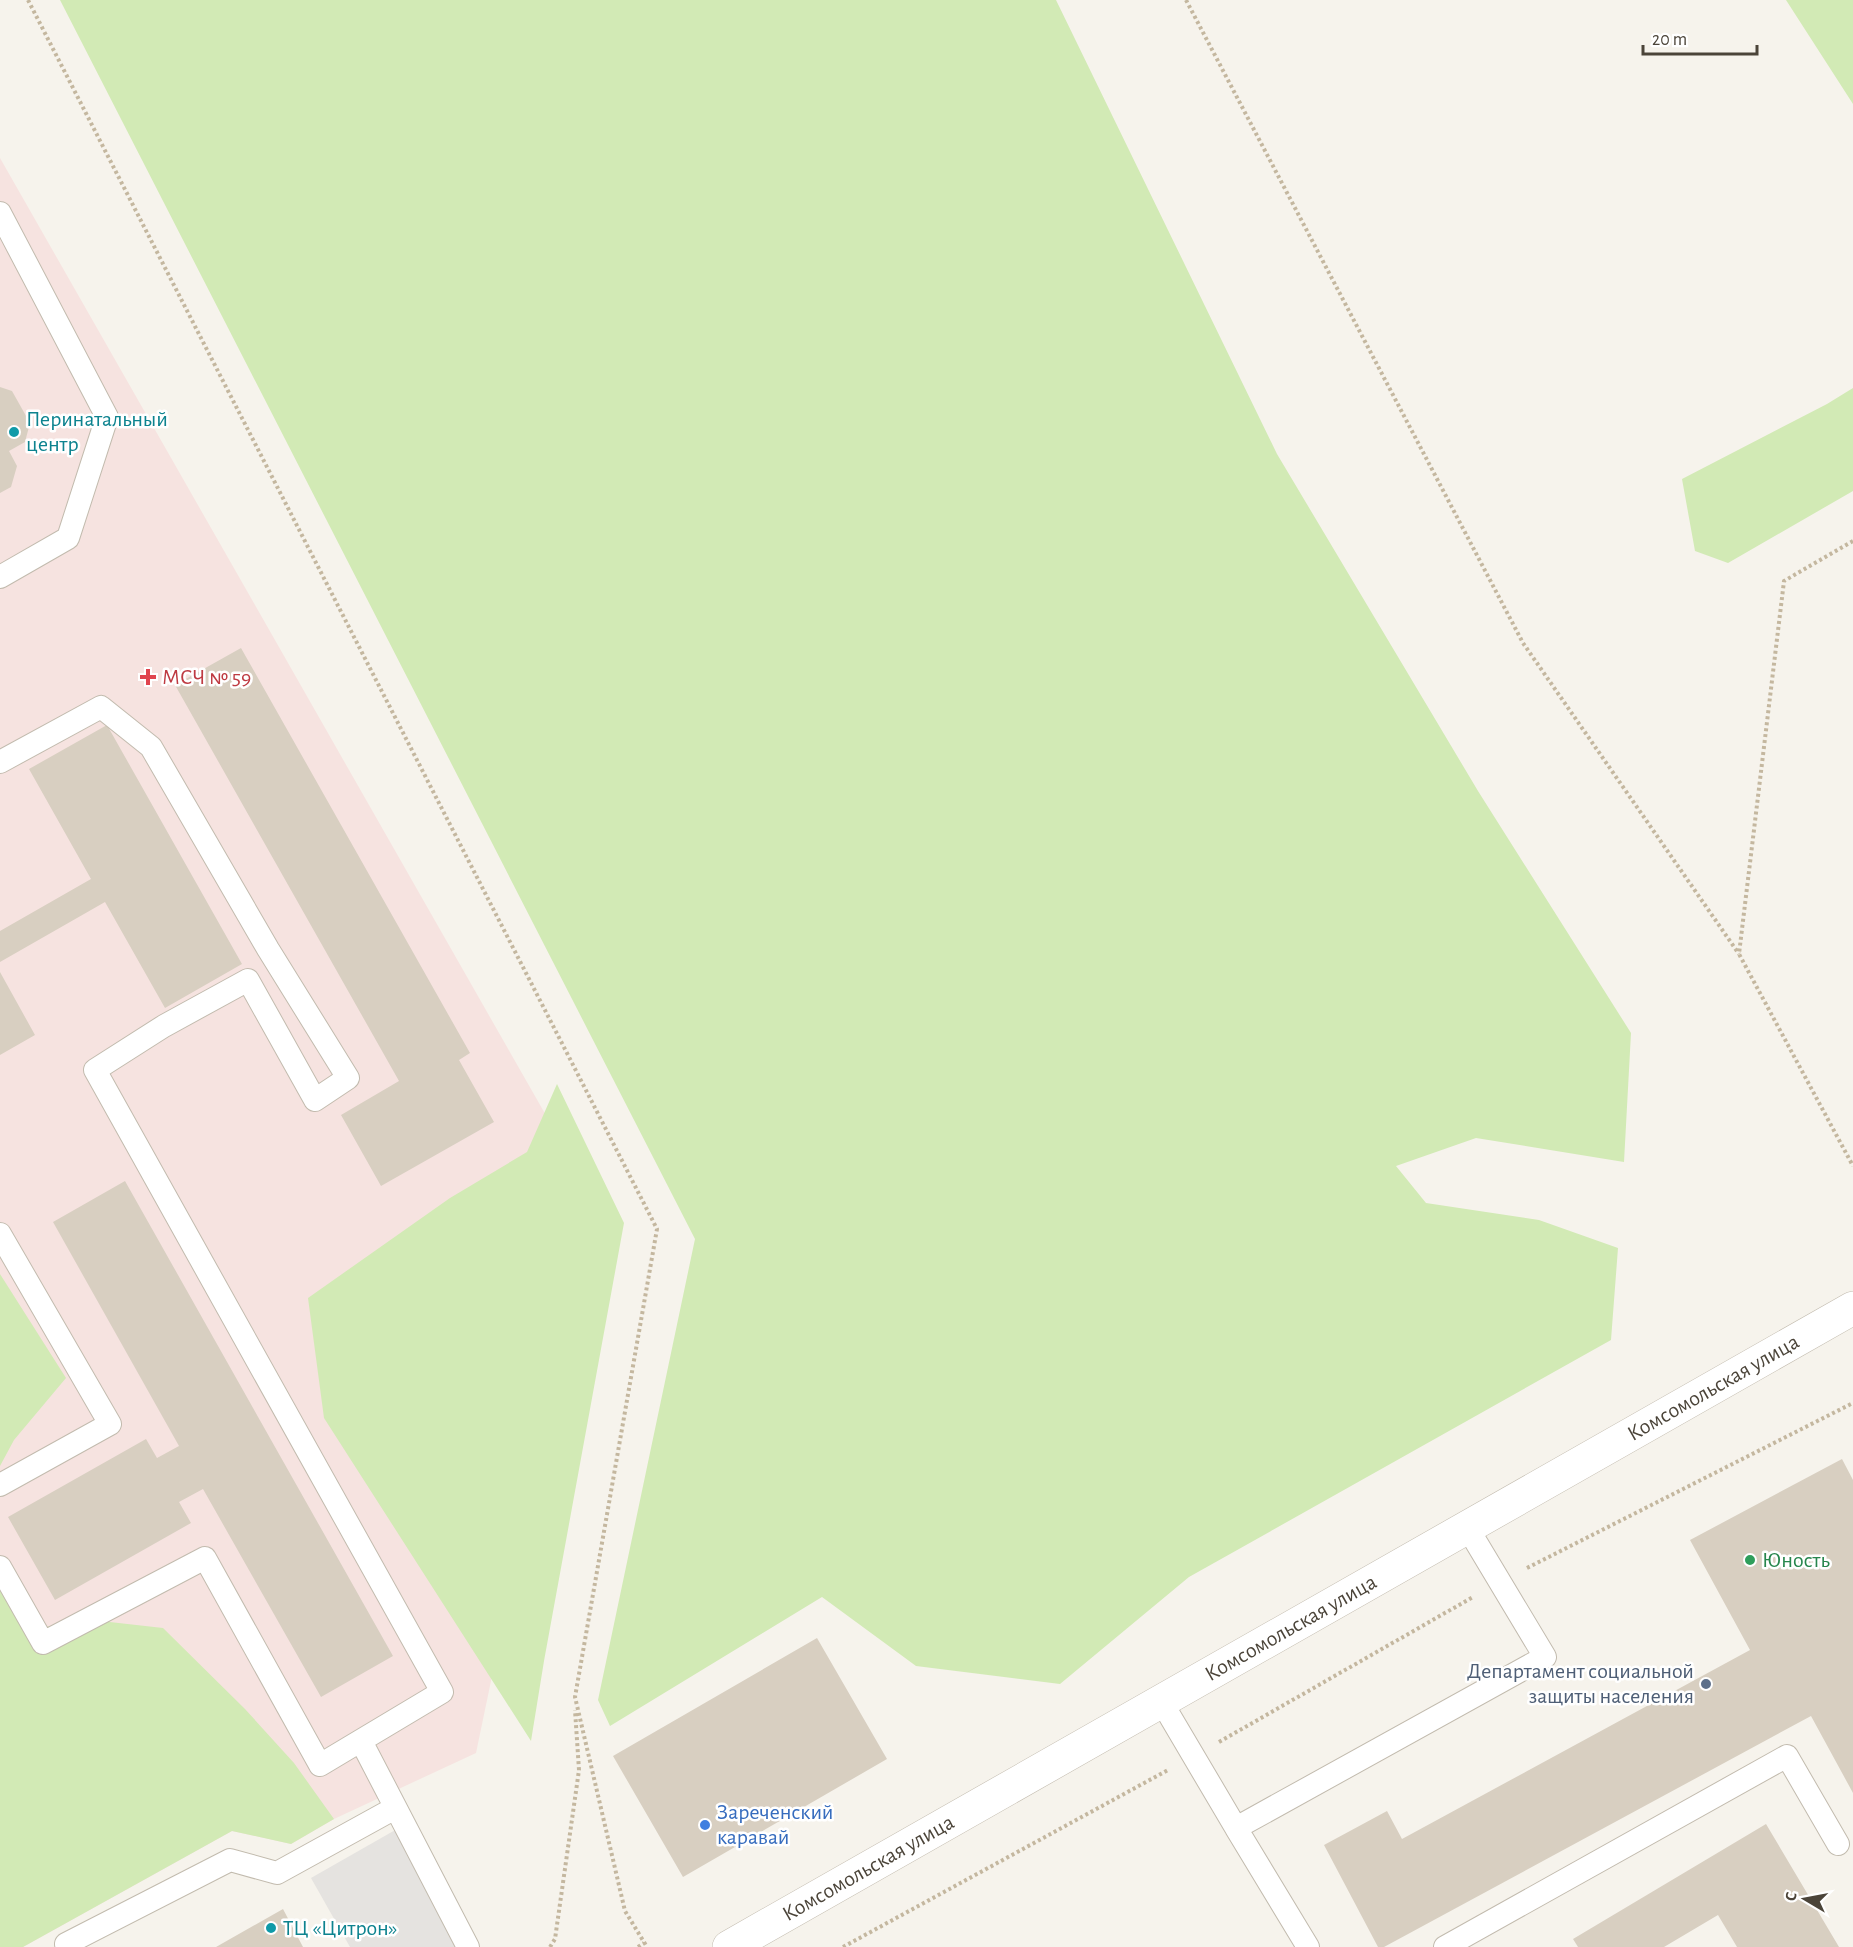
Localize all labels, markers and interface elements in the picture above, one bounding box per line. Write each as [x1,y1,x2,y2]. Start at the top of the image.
scale bar [1643,18,1757,56]
text: 20 m [1652,31,1687,49]
place label: Перинатальный центр [26,408,168,455]
marker: Перинатальный центр [7,425,21,439]
place label: МСЧ № 59 [162,666,251,688]
marker: МСЧ № 59 [139,668,157,686]
street label: Комсомольская улица [1624,1330,1803,1445]
place label: Юность [1762,1549,1831,1571]
marker: Юность [1743,1553,1757,1567]
street label: Комсомольская улица [1201,1570,1380,1685]
place label: Департамент социальной защиты населения [1467,1660,1694,1707]
marker: Департамент социальной защиты населения [1699,1677,1713,1691]
place label: Зареченский каравай [717,1801,834,1848]
street label: Комсомольская улица [779,1811,958,1925]
marker: Зареченский каравай [698,1818,712,1832]
north arrow [1775,1869,1835,1929]
text: С [1783,1891,1800,1902]
place label: ТЦ «Цитрон» [283,1917,398,1939]
marker: ТЦ «Цитрон» [264,1921,278,1935]

